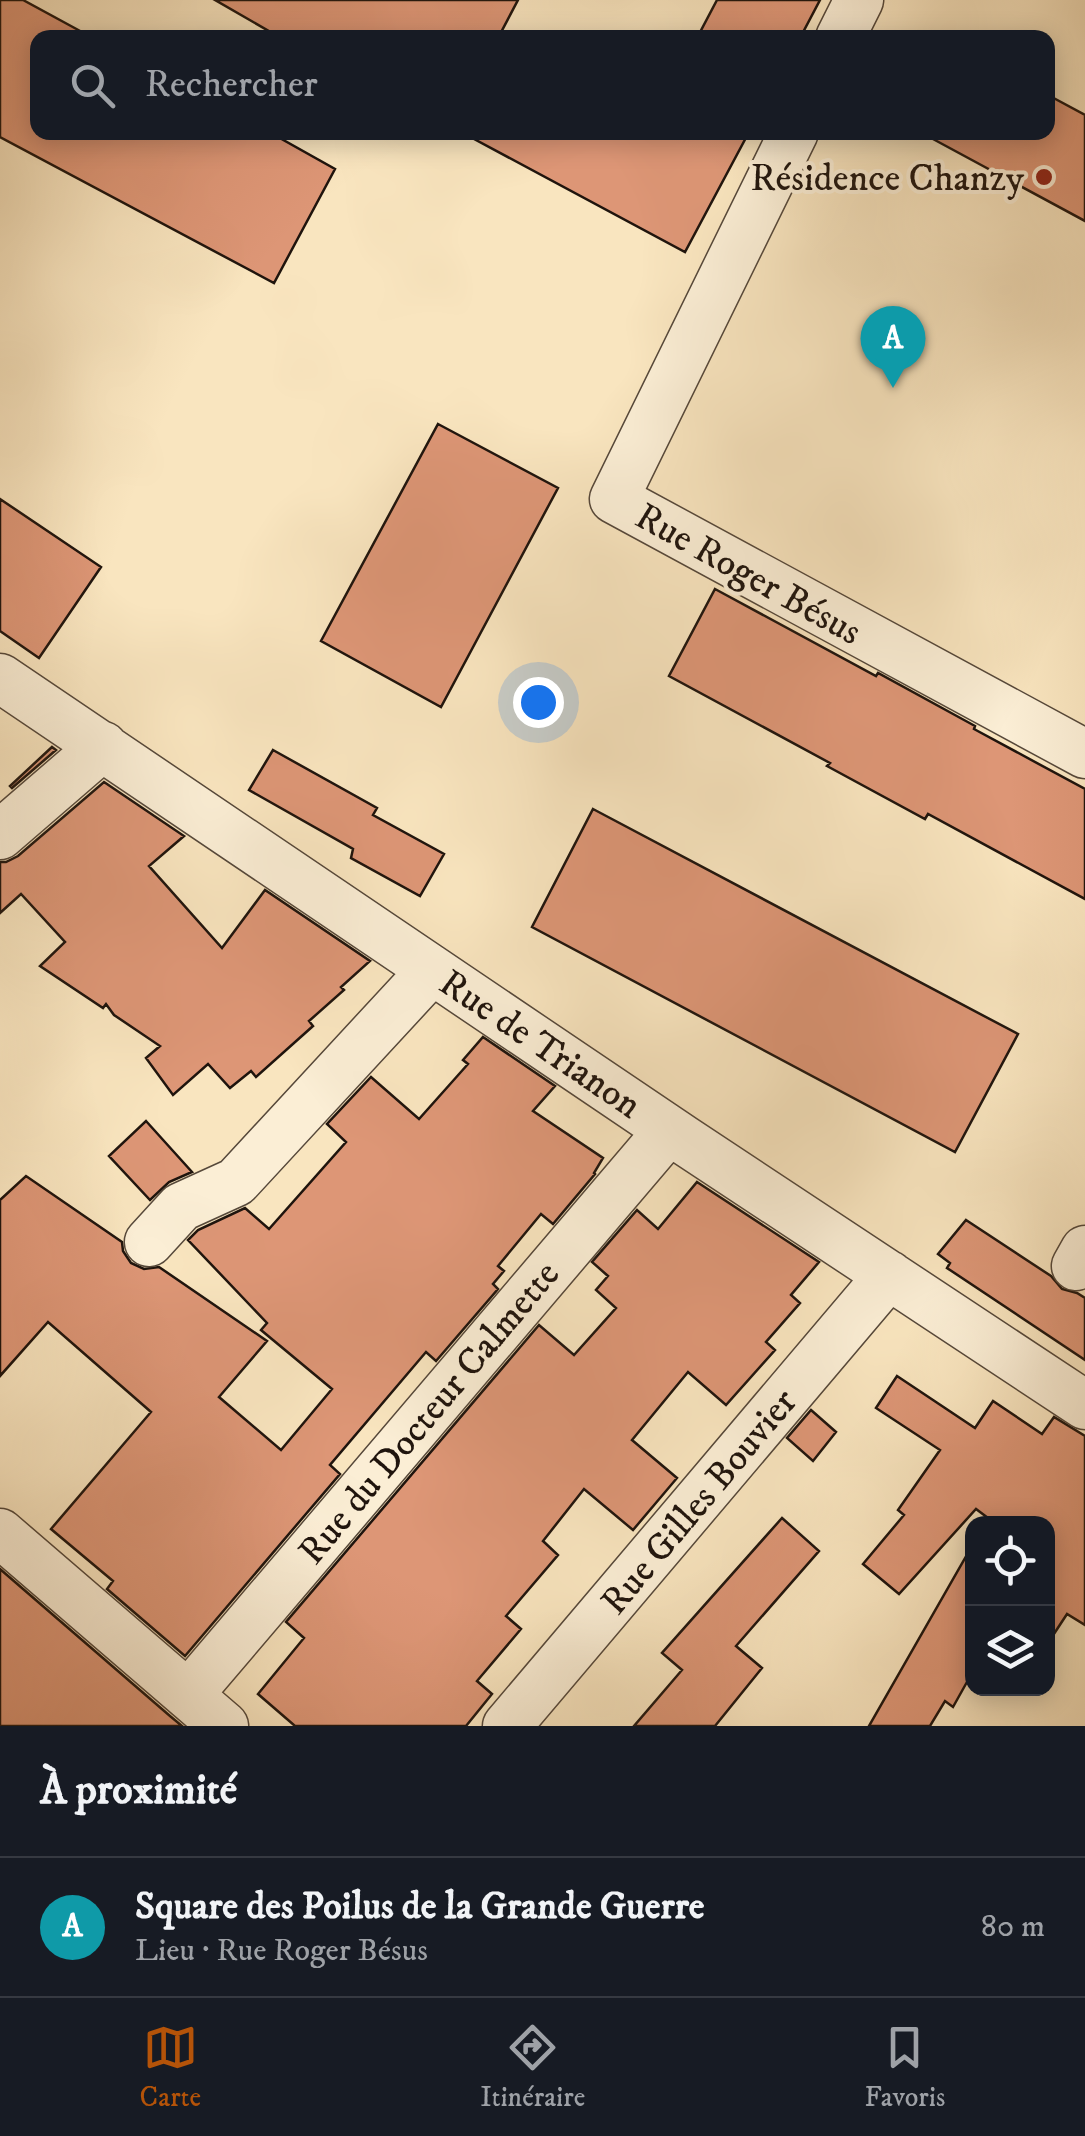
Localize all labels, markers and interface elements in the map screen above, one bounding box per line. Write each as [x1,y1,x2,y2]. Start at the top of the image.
search box [30,30,1055,140]
icon: search [65,58,120,113]
text: Rechercher [145,61,318,109]
place label: Résidence Chanzy [750,155,1025,203]
marker: Résidence Chanzy [1033,166,1055,188]
pin: A [860,306,926,388]
street label: Rue Roger Bésus [627,493,869,657]
your location [513,677,564,728]
street label: Rue de Trianon [430,960,650,1130]
street label: Rue du Docteur Calmette [288,1252,571,1575]
street label: Rue Gilles Bouvier [591,1379,808,1625]
map controls [965,1516,1055,1696]
button: locate [965,1516,1055,1606]
button: layers [965,1606,1055,1696]
text: À proximité [40,1765,237,1817]
text: Square des Poilus de la Grande Guerre [135,1883,705,1931]
text: A [62,1907,83,1947]
text: 80 m [981,1907,1045,1947]
text: Lieu · Rue Roger Bésus [135,1931,428,1971]
tab: Carte [140,2020,201,2115]
tab: Itinéraire [480,2020,585,2115]
tab: Favoris [865,2020,945,2115]

